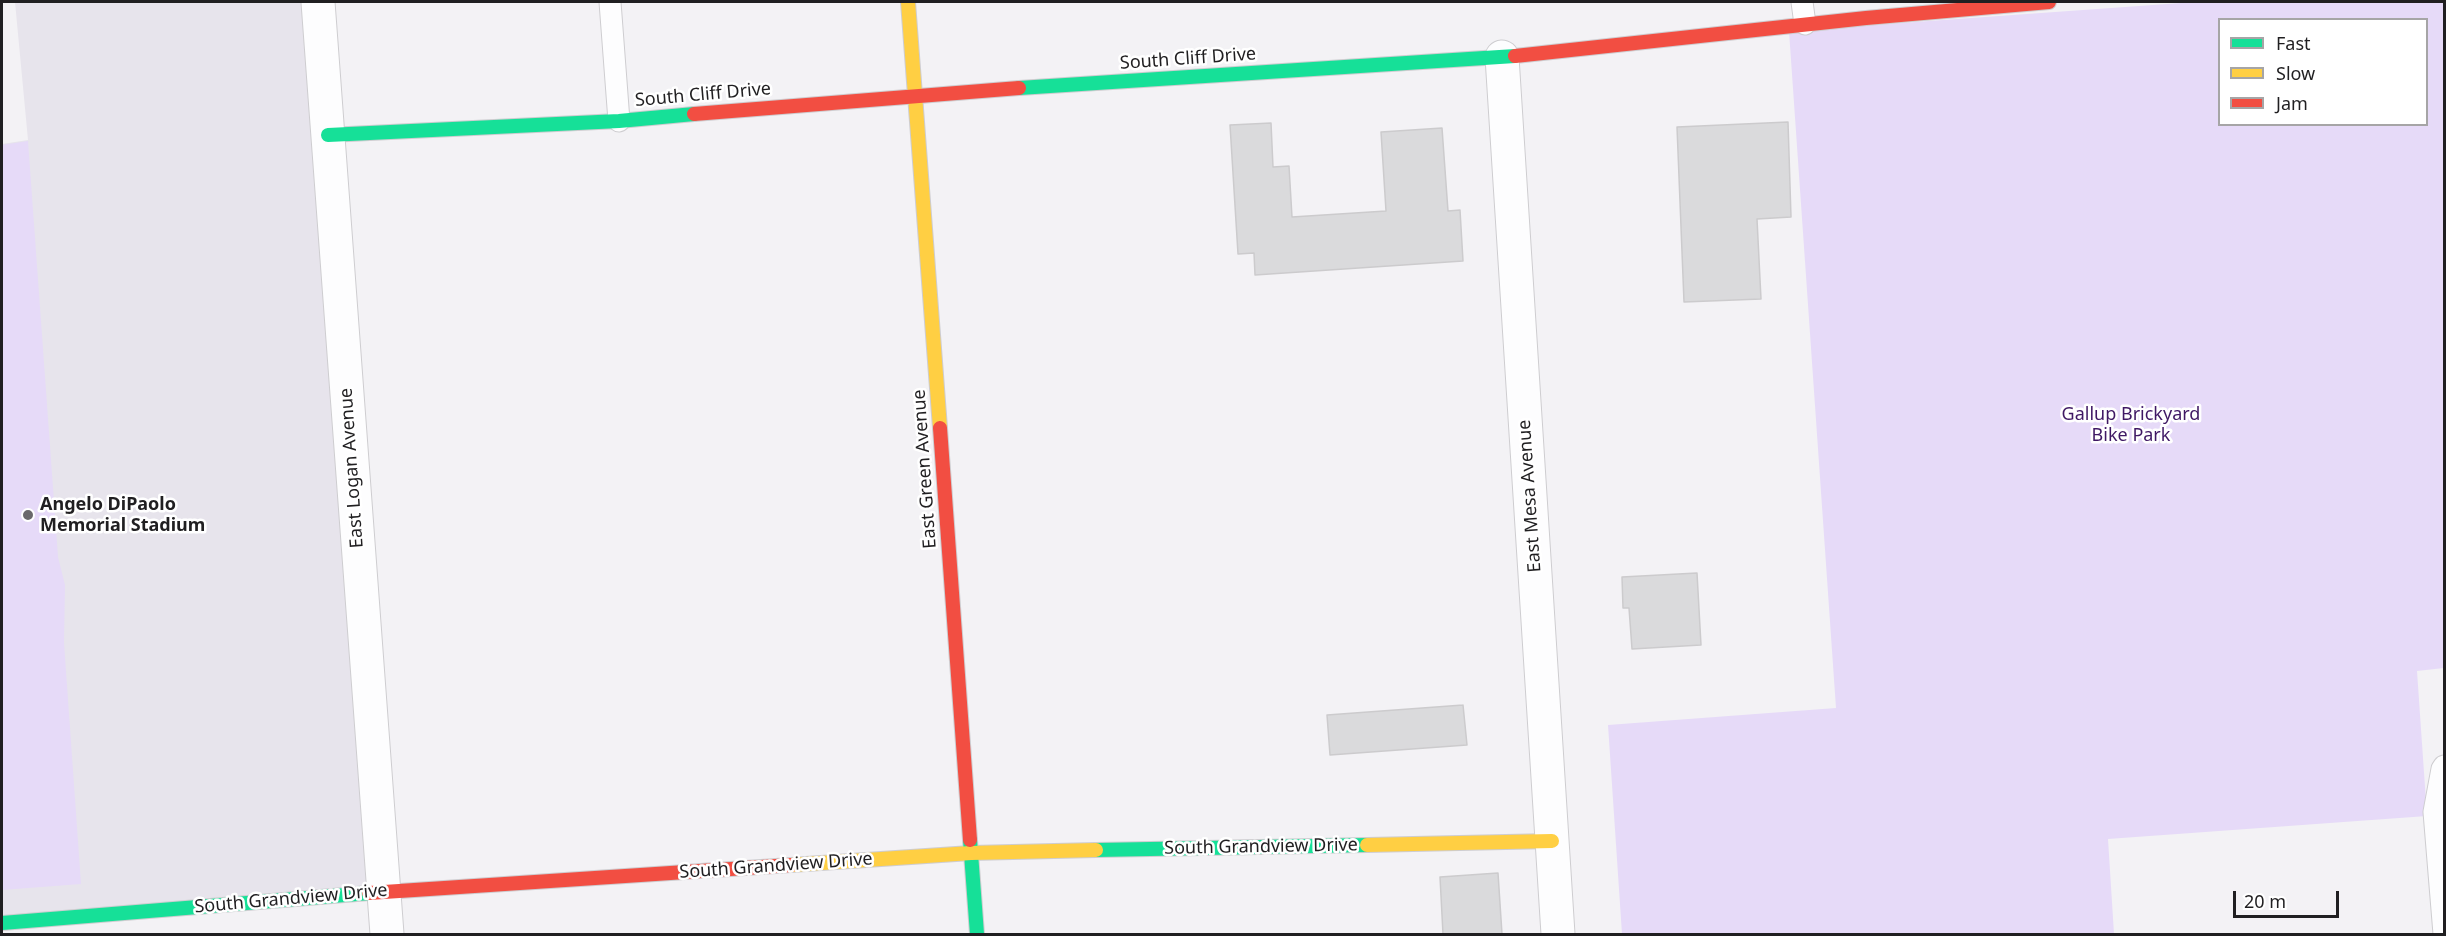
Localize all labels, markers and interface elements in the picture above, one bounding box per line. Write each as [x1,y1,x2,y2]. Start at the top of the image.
legend [2218,18,2428,126]
text: Fast [2276,31,2311,55]
street label: South Cliff Drive [1119,43,1257,75]
text: Slow [2276,61,2315,85]
street label: South Cliff Drive [634,78,772,112]
text: Jam [2276,91,2308,115]
street label: East Logan Avenue [336,387,368,549]
street label: East Green Avenue [909,389,941,549]
park label: Gallup Brickyard Bike Park [2062,404,2200,446]
street label: East Mesa Avenue [1514,419,1546,573]
place label: Angelo DiPaolo Memorial Stadium [40,494,205,536]
marker: Angelo DiPaolo Memorial Stadium [21,508,35,522]
street label: South Grandview Drive [1164,835,1358,859]
street label: South Grandview Drive [679,848,873,884]
scale bar [2236,879,2342,917]
street label: South Grandview Drive [194,880,388,918]
text: 20 m [2244,889,2286,913]

